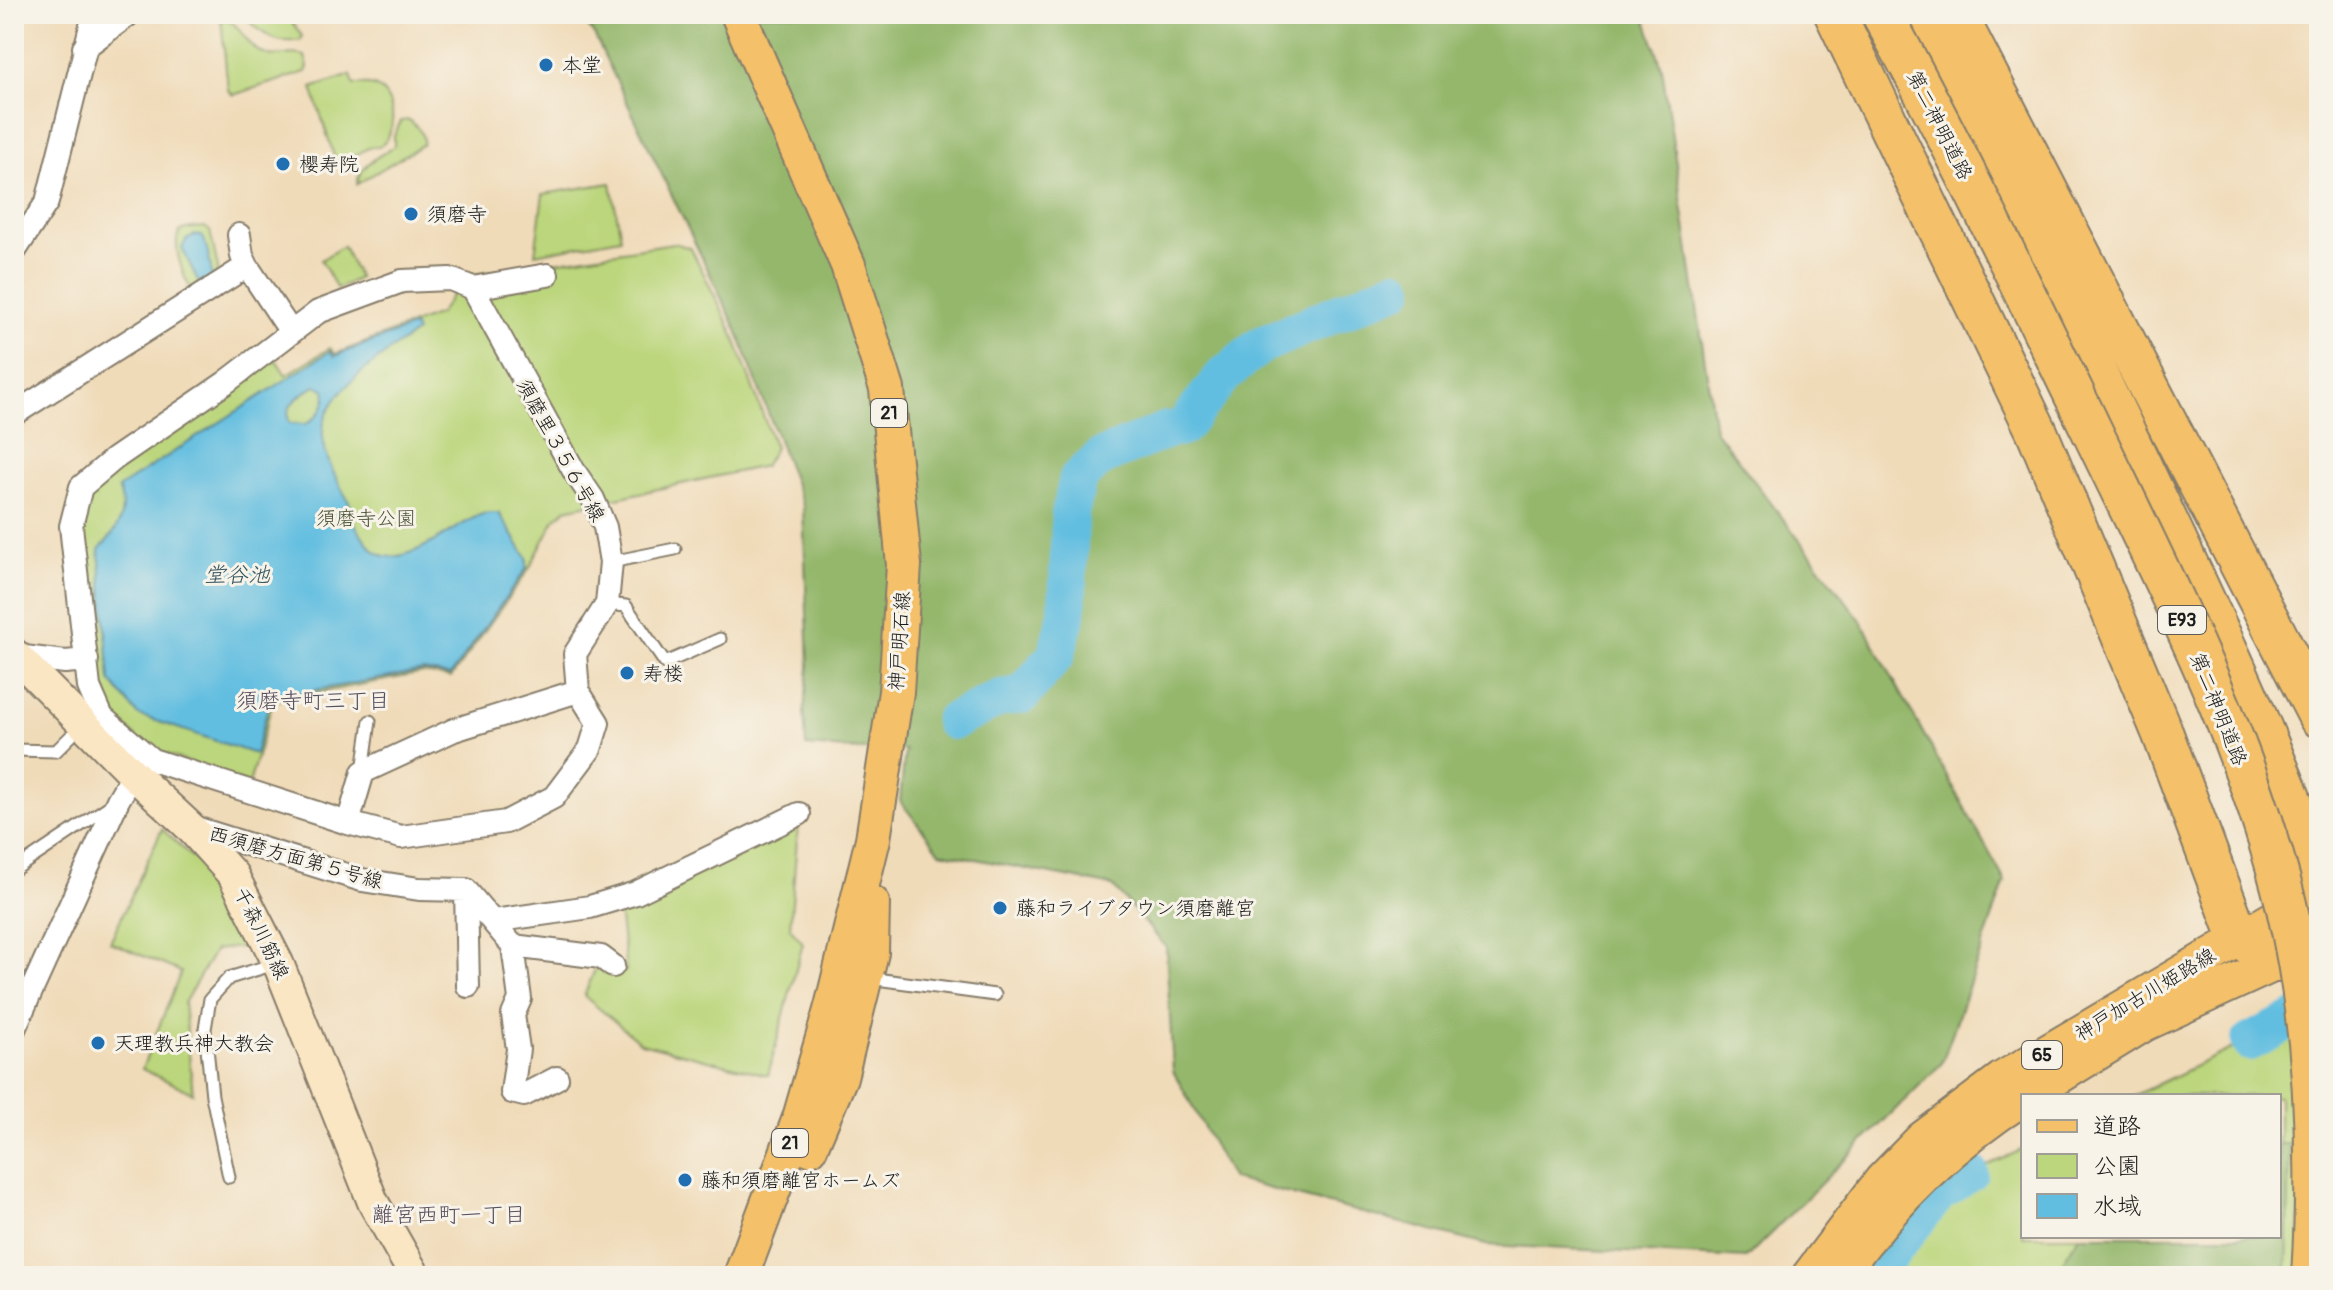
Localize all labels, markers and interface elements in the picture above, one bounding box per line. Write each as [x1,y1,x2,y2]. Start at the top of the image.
place label: 本堂 [562,53,602,78]
marker: 本堂 [537,56,555,74]
street label: 第二神明道路 [1901,66,1978,184]
place label: 櫻寿院 [299,152,359,177]
marker: 櫻寿院 [274,155,292,173]
place label: 須磨寺 [427,202,487,227]
marker: 須磨寺 [402,205,420,223]
street label: 須磨里３５６号線 [511,374,610,526]
road number: 21 [871,399,907,427]
park label: 須磨寺公園 [316,506,416,531]
water label: 堂谷池 [204,561,271,589]
street label: 神戸明石線 [884,590,915,692]
road number: E93 [2158,606,2206,634]
street label: 第二神明道路 [2184,649,2253,770]
place label: 寿楼 [643,661,683,686]
marker: 寿楼 [618,664,636,682]
district label: 須磨寺町三丁目 [236,687,390,715]
street label: 西須磨方面第５号線 [206,821,386,894]
street label: 千森川筋線 [228,883,295,984]
place label: 藤和ライブタウン須磨離宮 [1016,896,1255,921]
marker: 藤和ライブタウン須磨離宮 [991,899,1009,917]
street label: 神戸加古川姫路線 [2070,943,2220,1046]
place label: 天理教兵神大教会 [114,1031,274,1056]
marker: 天理教兵神大教会 [89,1034,107,1052]
road number: 65 [2022,1041,2062,1069]
legend [2021,1094,2281,1238]
text: 道路 [2093,1112,2141,1141]
road number: 21 [772,1129,808,1157]
text: 公園 [2093,1152,2141,1181]
place label: 藤和須磨離宮ホームズ [701,1168,900,1193]
marker: 藤和須磨離宮ホームズ [676,1171,694,1189]
text: 水域 [2093,1192,2141,1221]
district label: 離宮西町一丁目 [372,1201,526,1229]

